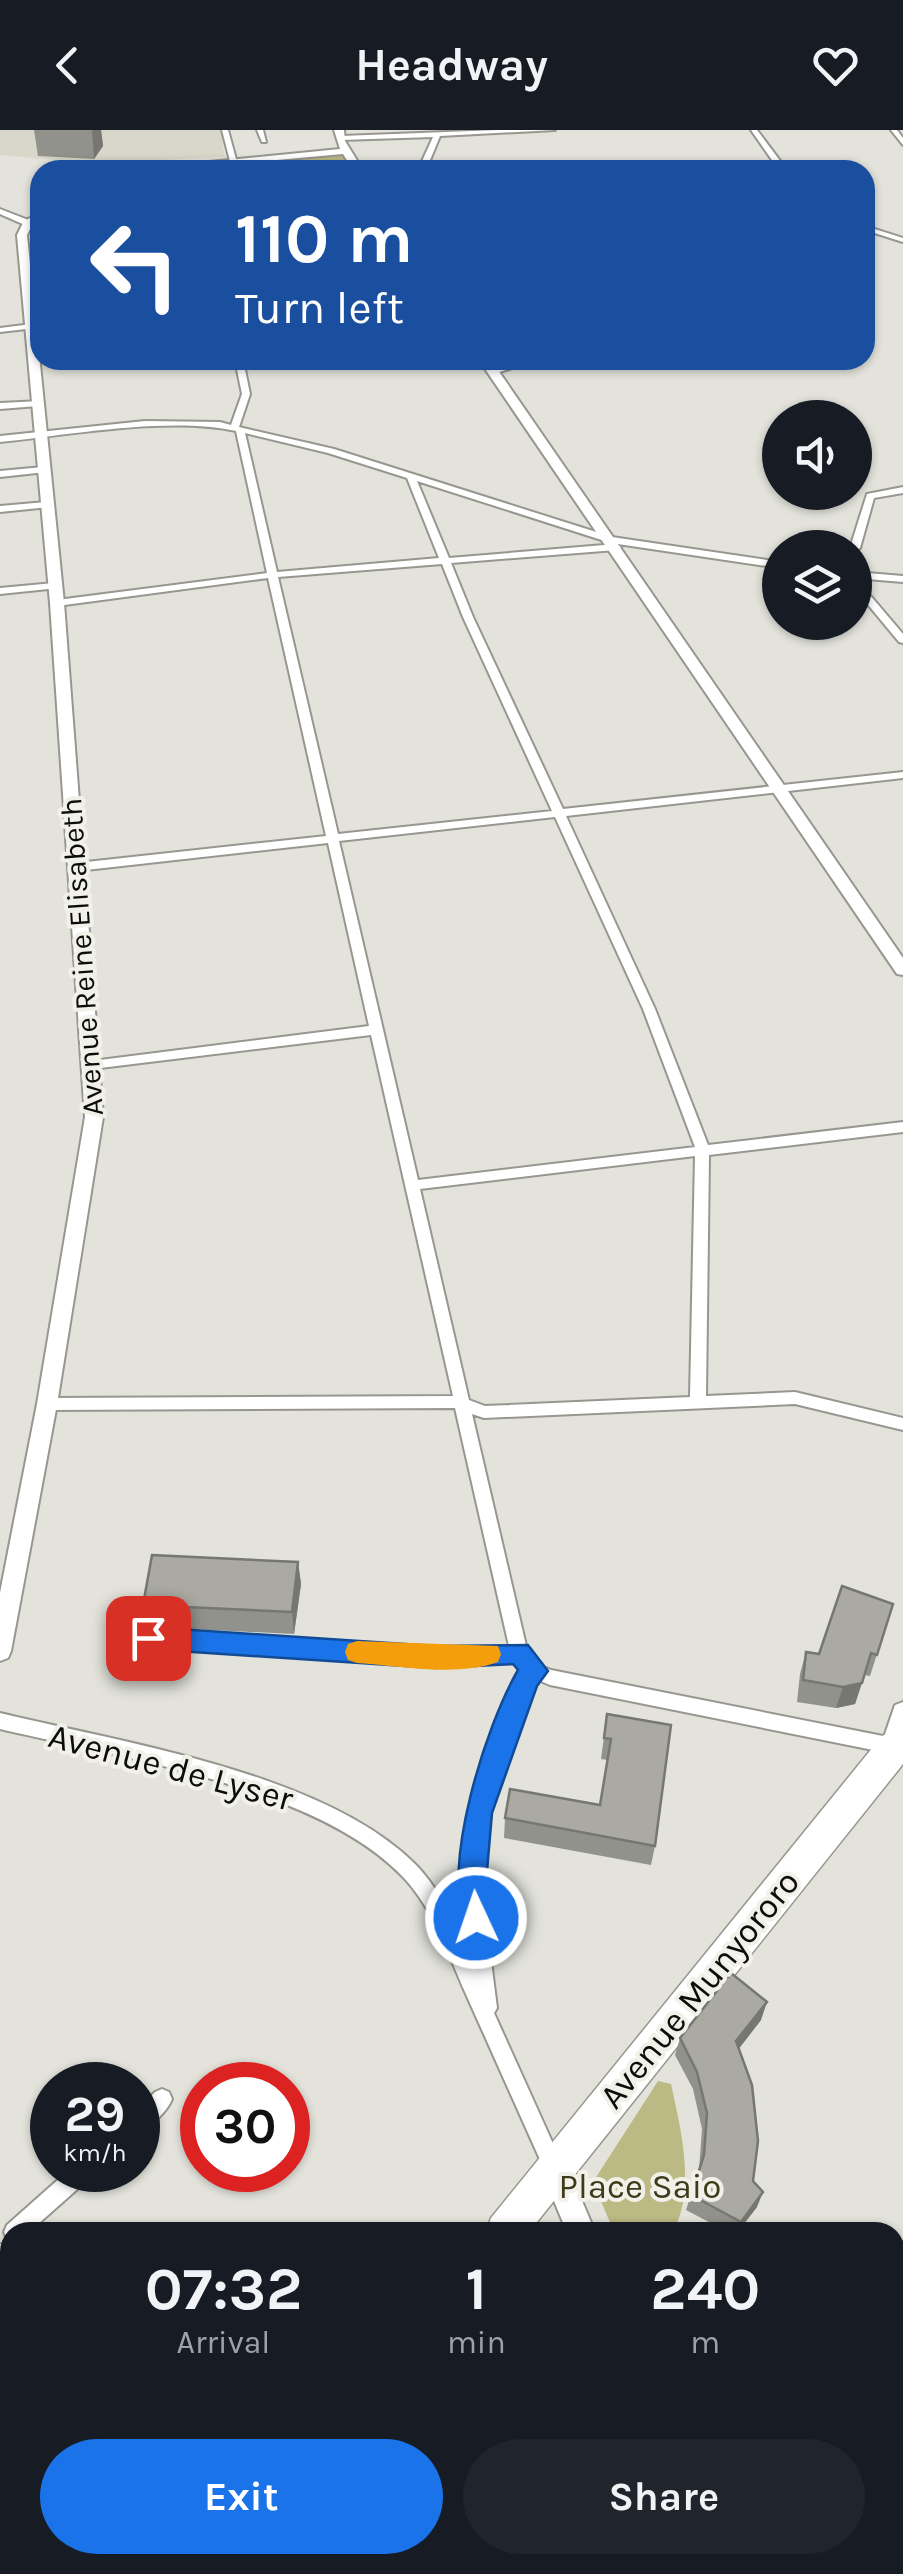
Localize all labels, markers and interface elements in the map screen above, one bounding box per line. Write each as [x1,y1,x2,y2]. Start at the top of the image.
icon: back [40,38,95,93]
icon: heart [808,38,863,93]
text: Headway [355,39,548,91]
text: 110 m [235,198,413,280]
icon: left [70,200,200,330]
text: Turn left [235,282,404,334]
map controls [762,400,872,640]
button: sound [762,400,872,510]
button: layers [762,530,872,640]
street label: Avenue Reine Elisabeth [53,797,111,1117]
pin [106,1596,191,1681]
icon: arrive [121,1611,176,1666]
street label: Avenue de Lyser [44,1715,298,1820]
street label: Avenue Munyororo [591,1862,808,2117]
position arrow [424,1866,528,1970]
speed limit sign: 30 [180,2062,310,2192]
text: 29 [65,2085,125,2144]
text: km/h [63,2138,127,2167]
park label: Place Saio [559,2166,721,2207]
text: 07:32 [145,2254,302,2324]
text: 1 [466,2254,487,2324]
text: 240 [650,2254,760,2324]
text: Arrival [177,2324,270,2361]
text: min [447,2324,506,2361]
text: m [690,2324,720,2361]
button: Exit [40,2439,443,2554]
button: Share [463,2439,865,2554]

